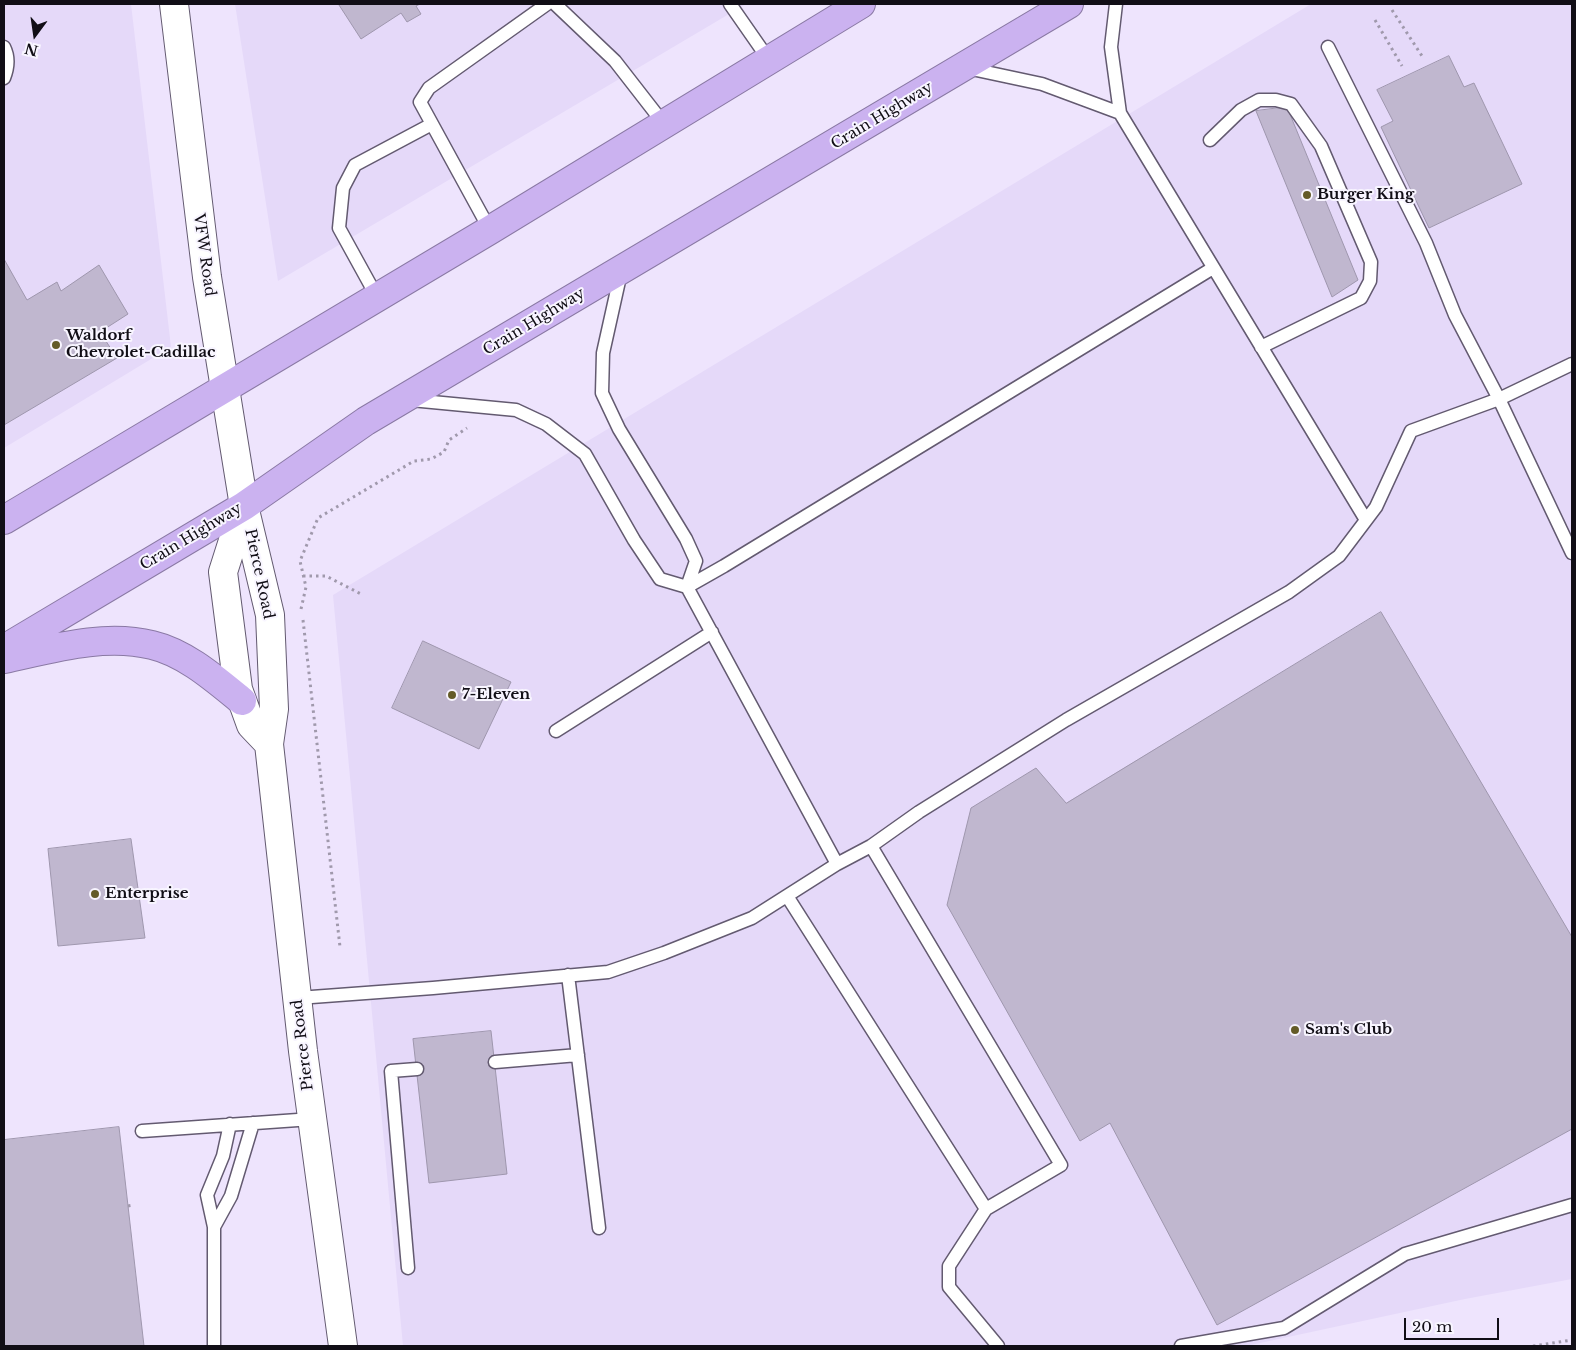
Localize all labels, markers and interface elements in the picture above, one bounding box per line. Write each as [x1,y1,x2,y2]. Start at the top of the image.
north arrow [10,10,60,60]
text: N [23,39,40,60]
street label: Crain Highway [828,79,936,153]
place label: Burger King [1317,186,1414,204]
marker: Burger King [1301,189,1313,201]
street label: VFW Road [189,212,219,298]
street label: Crain Highway [480,285,588,359]
place label: Waldorf Chevrolet-Cadillac [66,327,215,362]
marker: Waldorf Chevrolet-Cadillac [50,339,62,351]
street label: Crain Highway [137,500,245,574]
street label: Pierce Road [241,527,277,621]
place label: 7-Eleven [462,686,530,704]
marker: 7-Eleven [446,689,458,701]
place label: Enterprise [105,885,188,903]
marker: Enterprise [89,888,101,900]
street label: Pierce Road [288,998,318,1092]
place label: Sam's Club [1305,1021,1392,1039]
marker: Sam's Club [1289,1024,1301,1036]
scale bar [1406,1308,1501,1340]
text: 20 m [1412,1317,1452,1336]

